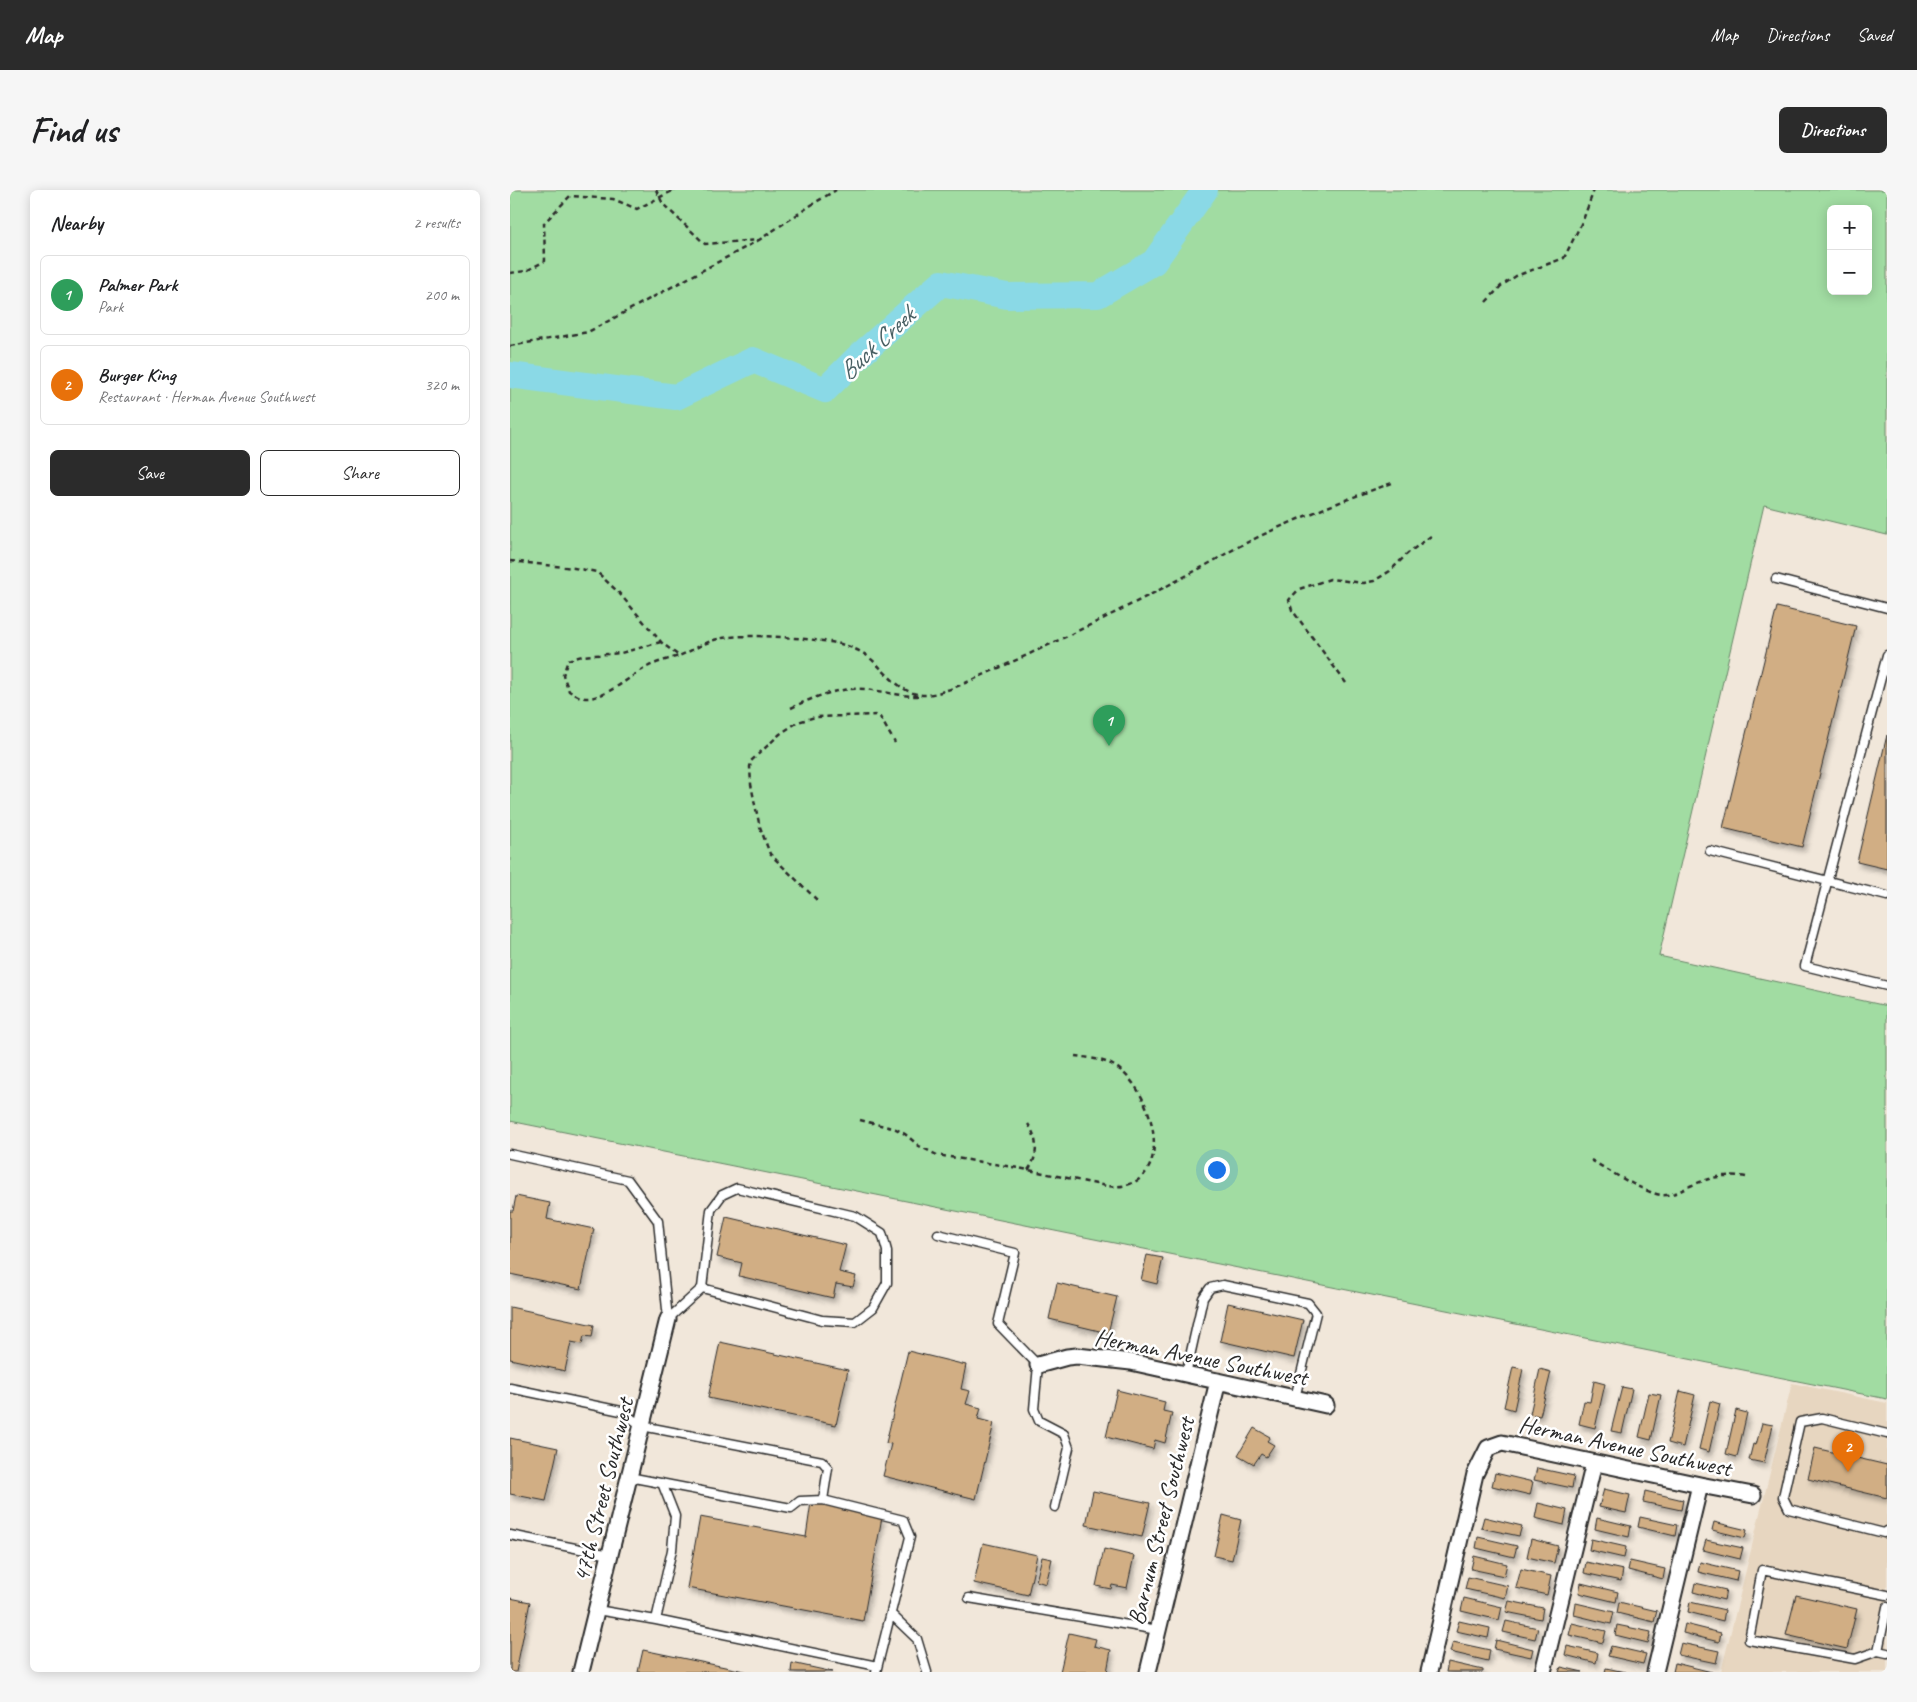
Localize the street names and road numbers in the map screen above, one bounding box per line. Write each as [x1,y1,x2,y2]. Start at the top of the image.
street label: Herman Avenue Southwest [1092,1322,1312,1393]
street label: 47th Street Southwest [566,1393,641,1585]
street label: Herman Avenue Southwest [1516,1409,1736,1484]
street label: Barnum Street Southwest [1121,1412,1202,1628]

